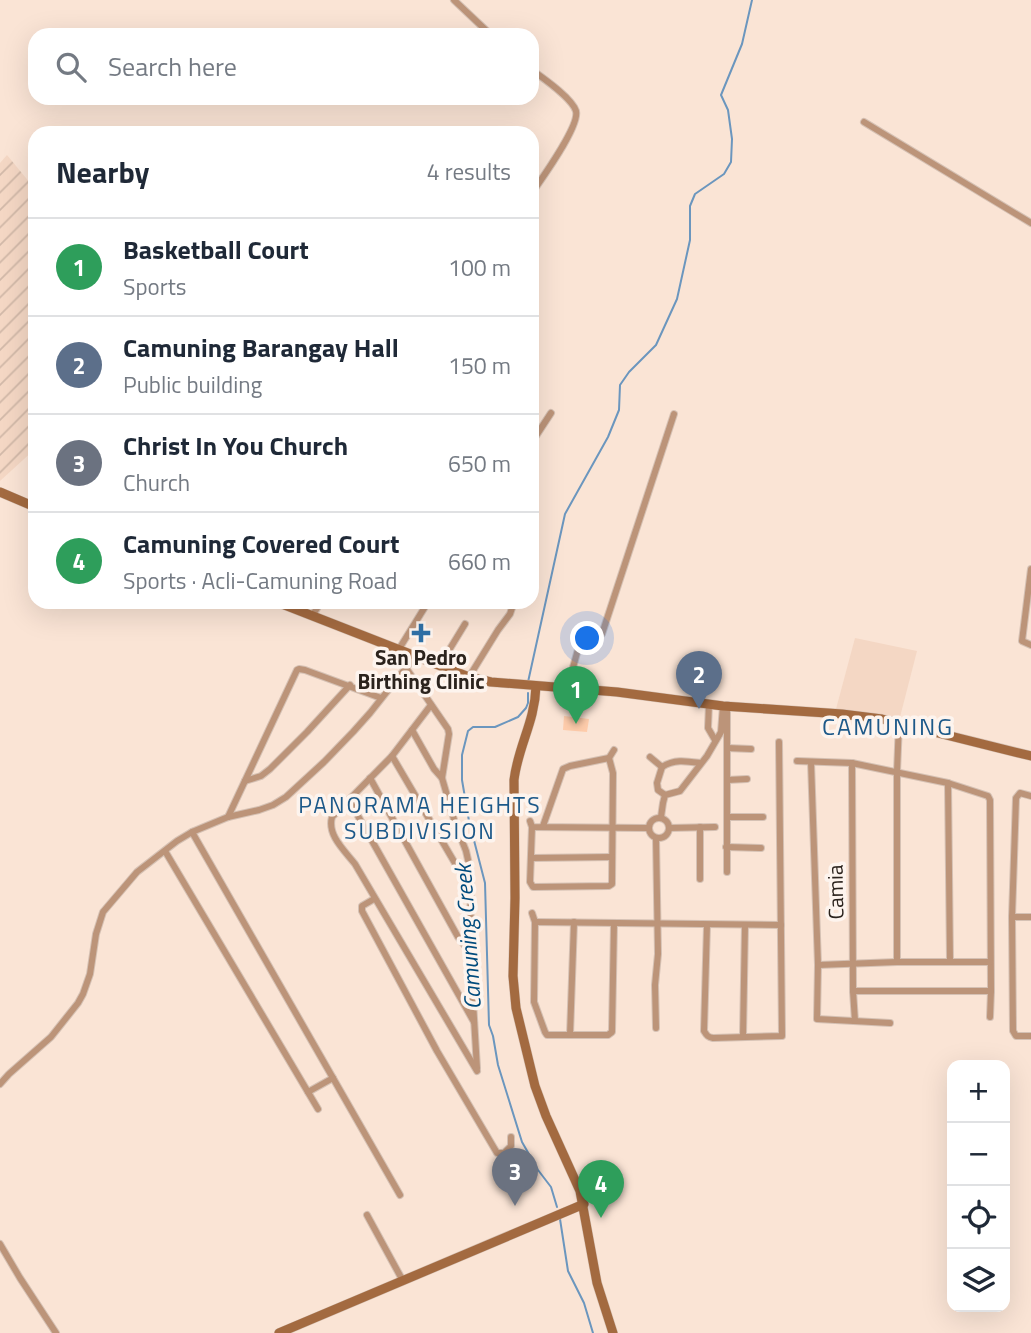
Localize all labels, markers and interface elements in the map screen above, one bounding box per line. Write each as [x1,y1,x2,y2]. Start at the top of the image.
search box [28,28,539,105]
text: Search here [108,47,237,86]
icon: search [52,48,90,86]
text: Nearby [56,149,149,195]
text: 4 results [427,154,511,189]
text: Basketball Court [123,230,309,269]
text: 1 [73,250,85,285]
text: 100 m [448,250,511,285]
text: Sports [123,269,186,304]
text: Camuning Barangay Hall [123,328,399,367]
text: 2 [73,348,85,383]
text: 150 m [448,348,511,383]
text: Public building [123,367,262,402]
text: Christ In You Church [123,426,348,465]
text: 3 [73,446,85,481]
text: 650 m [448,446,511,481]
text: Church [123,465,190,500]
text: Camuning Covered Court [123,524,399,563]
text: 4 [73,544,85,579]
text: 660 m [448,544,511,579]
text: Sports · Acli-Camuning Road [123,563,397,598]
your location [570,621,604,655]
marker: San Pedro Birthing Clinic [411,623,431,643]
place label: San Pedro Birthing Clinic [357,641,485,697]
pin: 2 [676,651,722,709]
pin: 1 [553,666,599,724]
district label: CAMUNING [822,708,954,744]
district label: PANORAMA HEIGHTS SUBDIVISION [298,787,542,848]
water label: Camuning Creek [445,860,490,1011]
street label: Camia [819,864,851,920]
map controls [947,1060,1010,1312]
button: + [947,1060,1010,1123]
button: − [947,1123,1010,1186]
pin: 3 [492,1148,538,1206]
pin: 4 [578,1160,624,1218]
button: locate [947,1186,1010,1249]
button: layers [947,1249,1010,1312]

